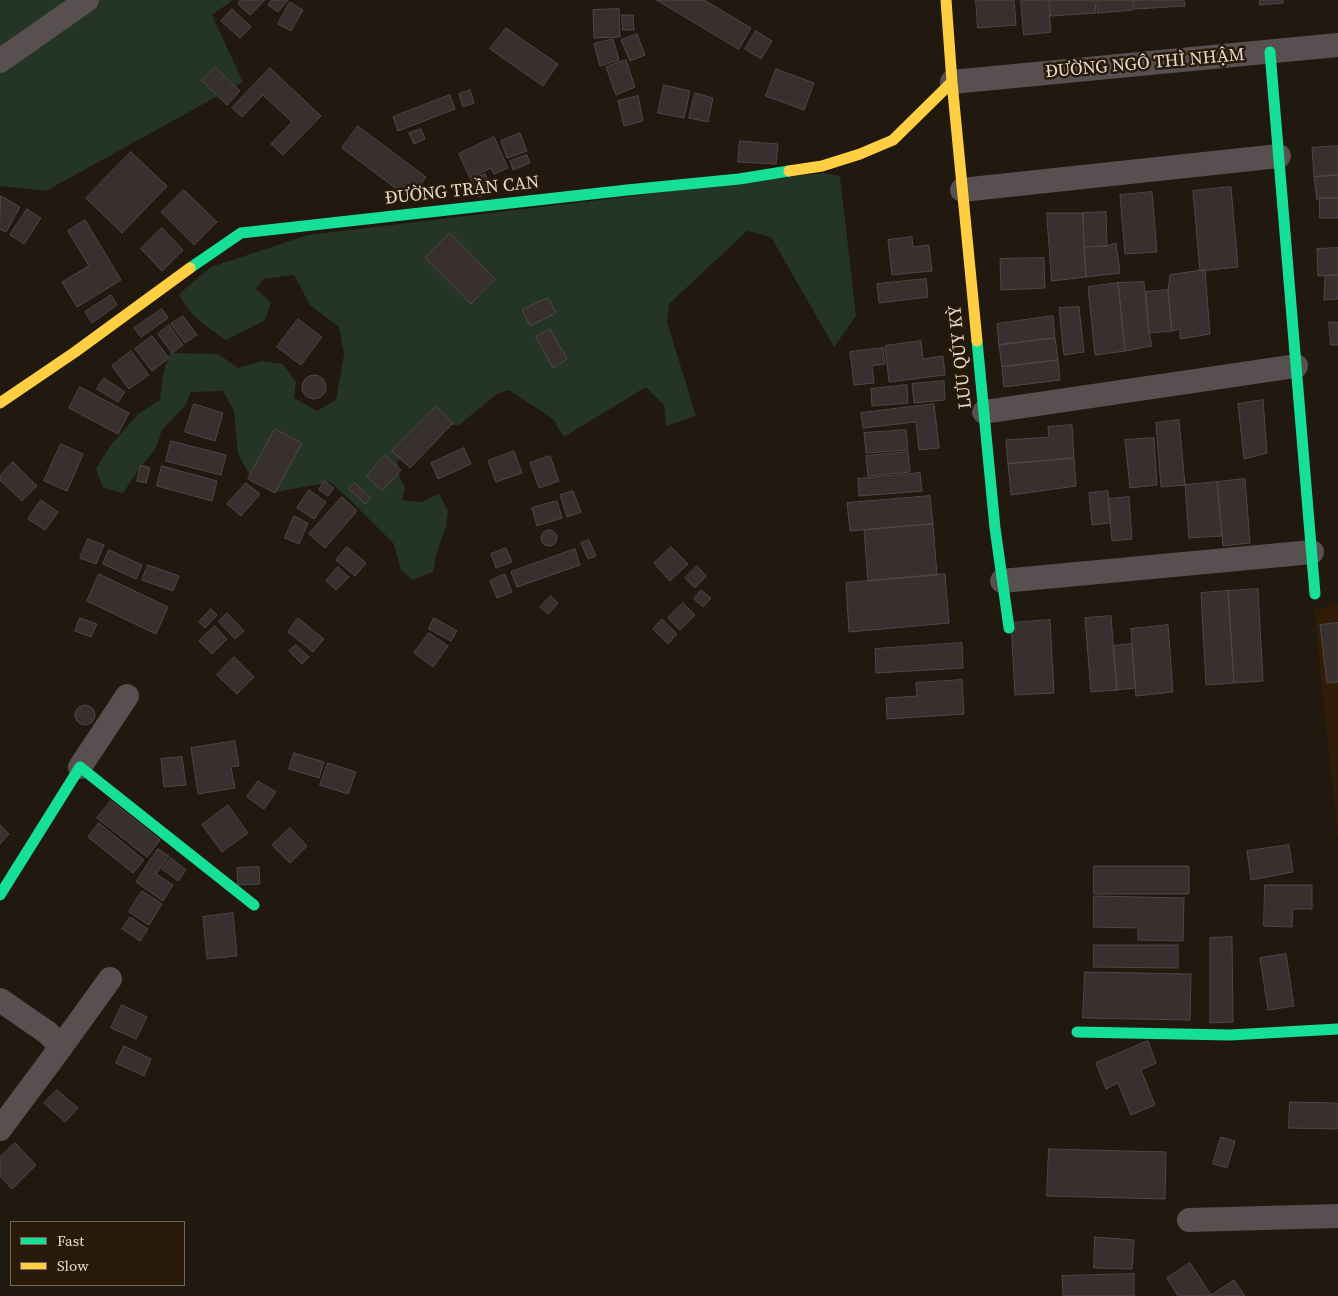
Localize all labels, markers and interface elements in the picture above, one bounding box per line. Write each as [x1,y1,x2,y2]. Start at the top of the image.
street label: ĐƯỜNG NGÔ THÌ NHẬM [1044,45,1246,83]
street label: ĐƯỜNG TRẦN CAN [384,172,540,210]
street label: LƯU QÚY KỲ [945,304,977,410]
legend [10,1221,185,1286]
text: Fast [57,1230,84,1251]
text: Slow [57,1255,89,1276]

